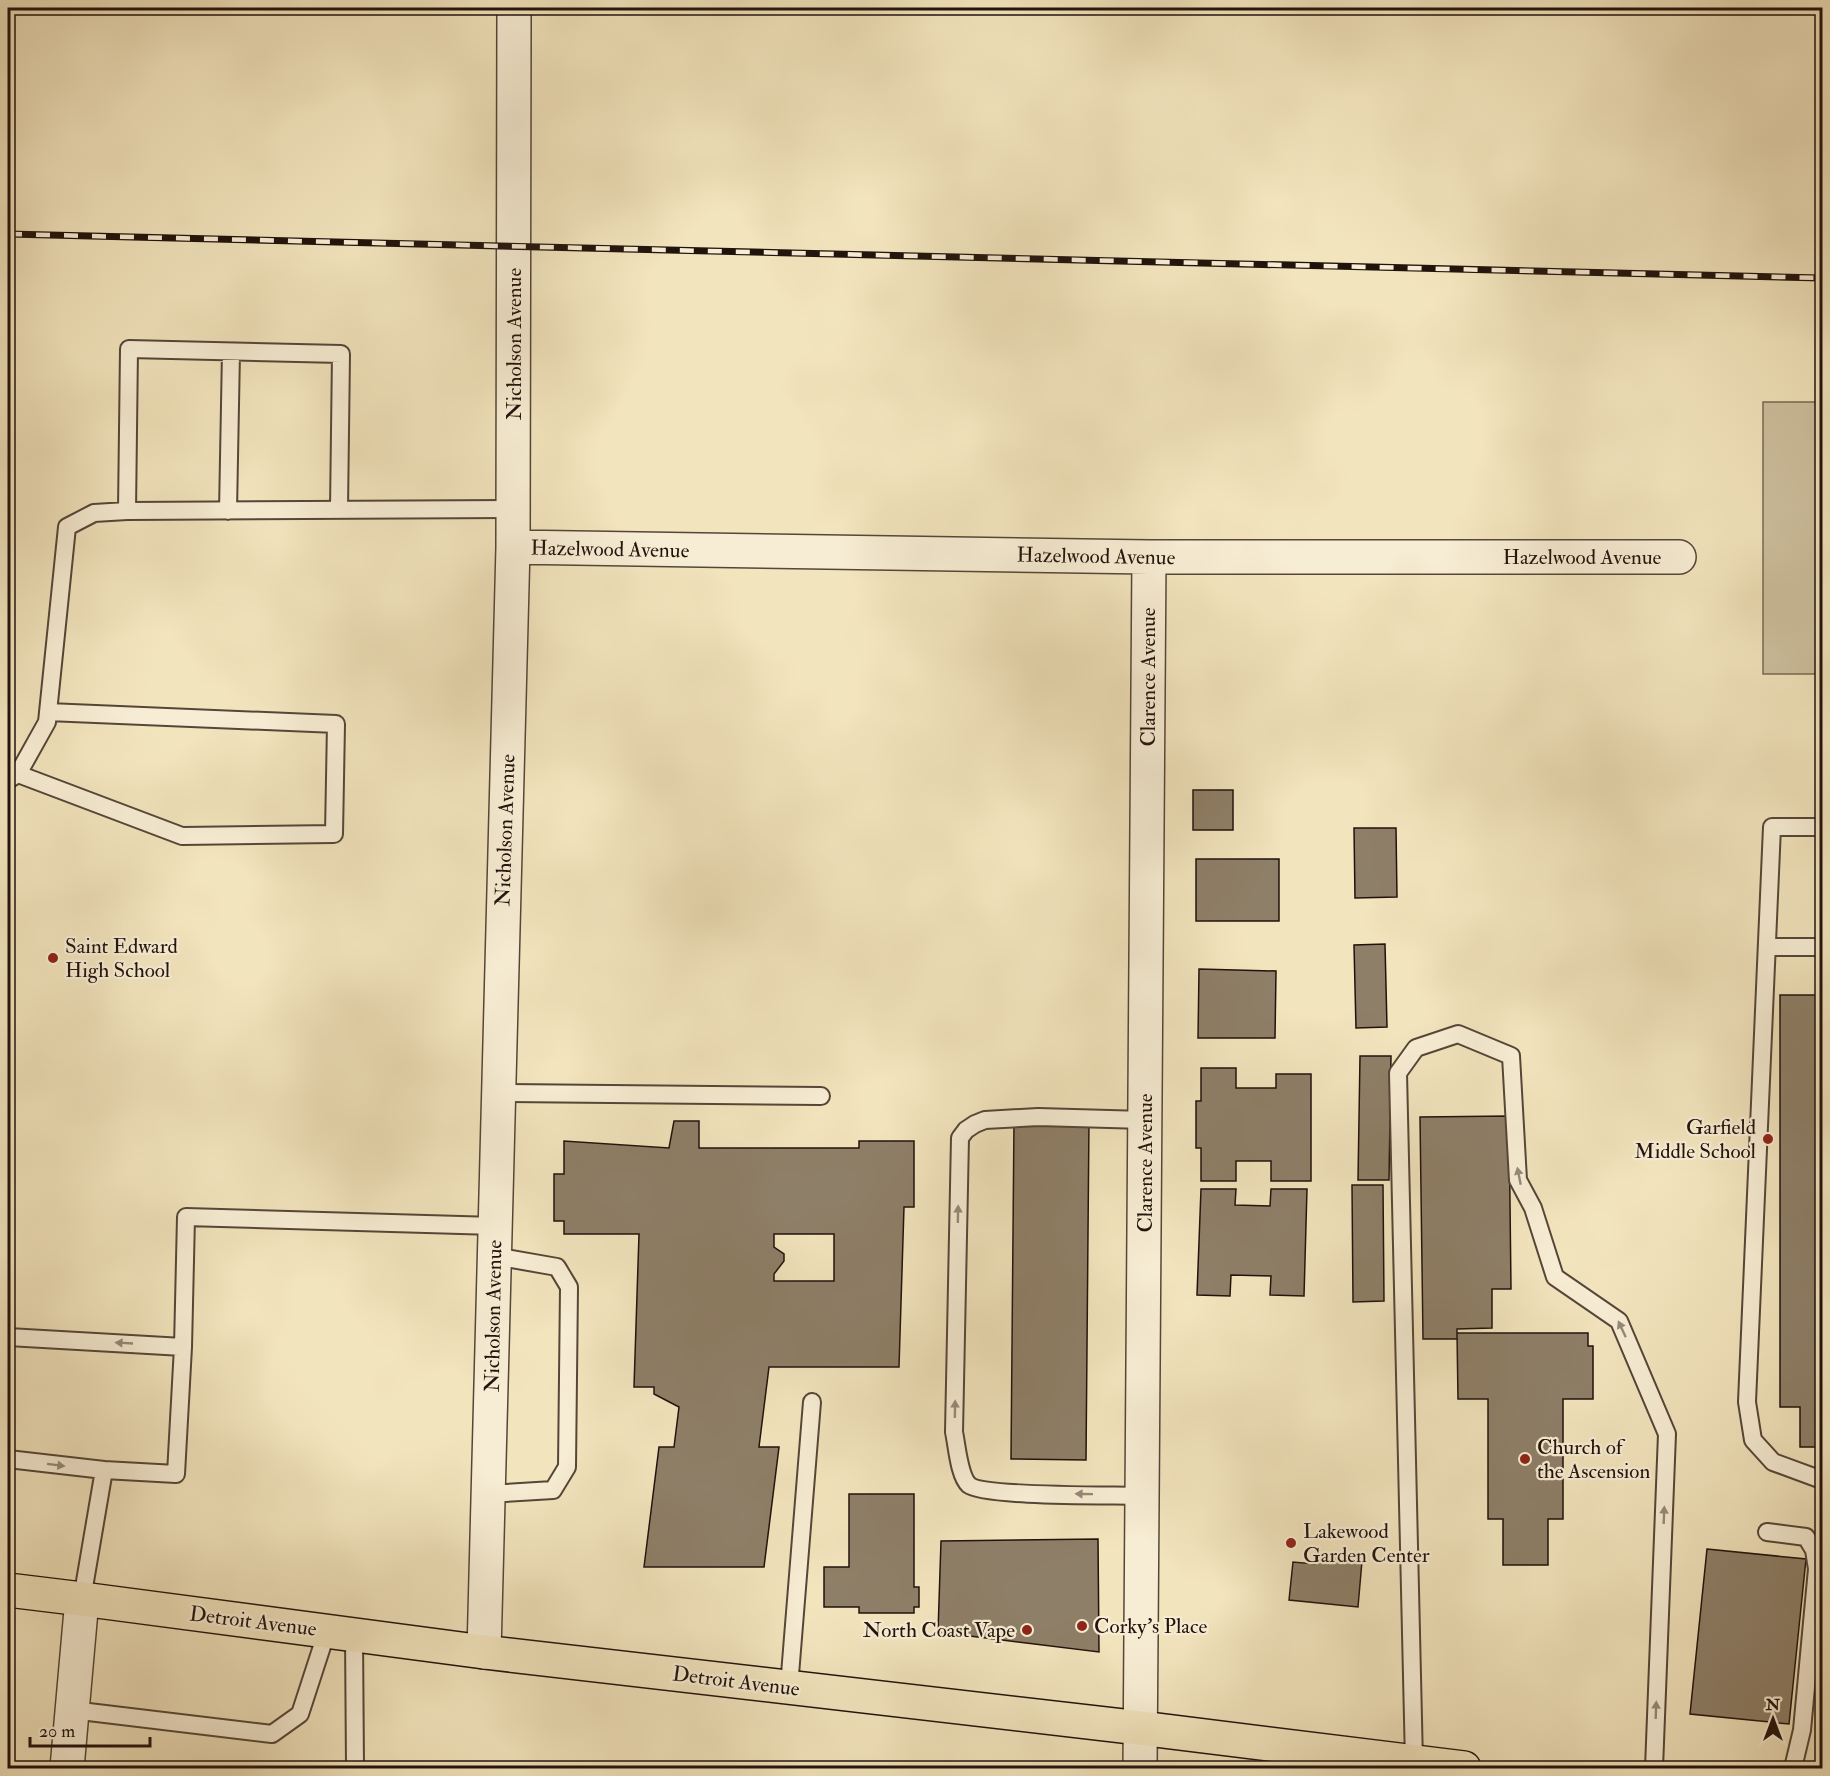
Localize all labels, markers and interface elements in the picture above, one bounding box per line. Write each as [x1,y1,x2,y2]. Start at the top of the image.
street label: Nicholson Avenue [501,268,528,420]
street label: Hazelwood Avenue [530,535,690,564]
street label: Hazelwood Avenue [1016,542,1176,571]
street label: Hazelwood Avenue [1503,544,1662,571]
street label: Clarence Avenue [1135,607,1162,747]
street label: Nicholson Avenue [489,753,522,907]
place label: Saint Edward High School [65,933,178,984]
marker: Saint Edward High School [46,951,60,965]
street label: Clarence Avenue [1132,1093,1159,1233]
place label: Garfield Middle School [1634,1114,1757,1165]
marker: Garfield Middle School [1761,1132,1775,1146]
one-way arrow [1514,1166,1523,1185]
one-way arrow [954,1204,963,1223]
street label: Nicholson Avenue [479,1239,508,1392]
one-way arrow [1618,1321,1627,1338]
one-way arrow [115,1339,134,1348]
one-way arrow [950,1399,959,1418]
place label: Church of the Ascension [1537,1434,1650,1485]
marker: Church of the Ascension [1518,1452,1532,1466]
one-way arrow [46,1460,65,1469]
one-way arrow [1074,1490,1093,1499]
one-way arrow [1659,1506,1668,1525]
place label: Lakewood Garden Center [1303,1518,1430,1569]
marker: Lakewood Garden Center [1284,1536,1298,1550]
street label: Detroit Avenue [188,1600,318,1643]
place label: Corky's Place [1094,1613,1207,1640]
place label: North Coast Vape [863,1617,1015,1644]
marker: Corky's Place [1075,1619,1089,1633]
marker: North Coast Vape [1020,1623,1034,1637]
street label: Detroit Avenue [671,1660,801,1703]
north arrow [1743,1689,1803,1749]
text: N [1765,1695,1781,1715]
one-way arrow [1652,1701,1661,1720]
scale bar [30,1710,150,1748]
text: 20 m [39,1720,75,1743]

